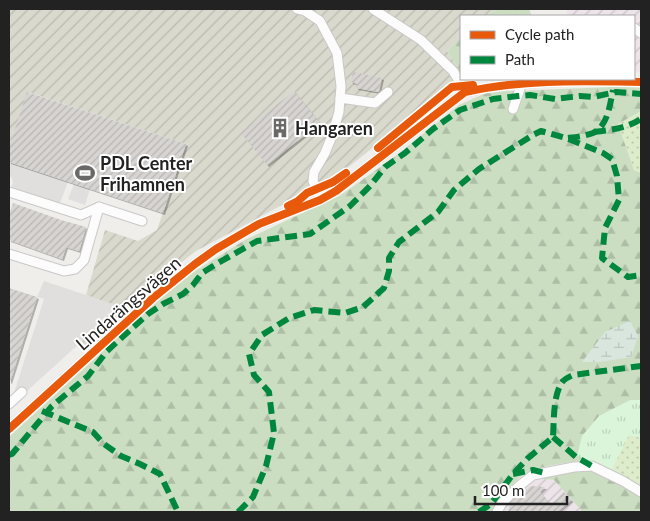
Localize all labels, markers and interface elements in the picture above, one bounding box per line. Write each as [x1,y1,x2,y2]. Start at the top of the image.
legend [460,15,635,80]
text: Cycle path [505,25,574,43]
text: Path [505,50,535,68]
building icon: Hangaren [269,117,291,139]
place label: Hangaren [295,117,373,139]
place label: PDL Center Frihamnen [100,152,193,195]
sports icon: PDL Center Frihamnen [74,162,96,184]
street label: Lindarängsvägen [71,251,185,355]
scale bar [475,474,568,506]
text: 100 m [482,481,524,499]

